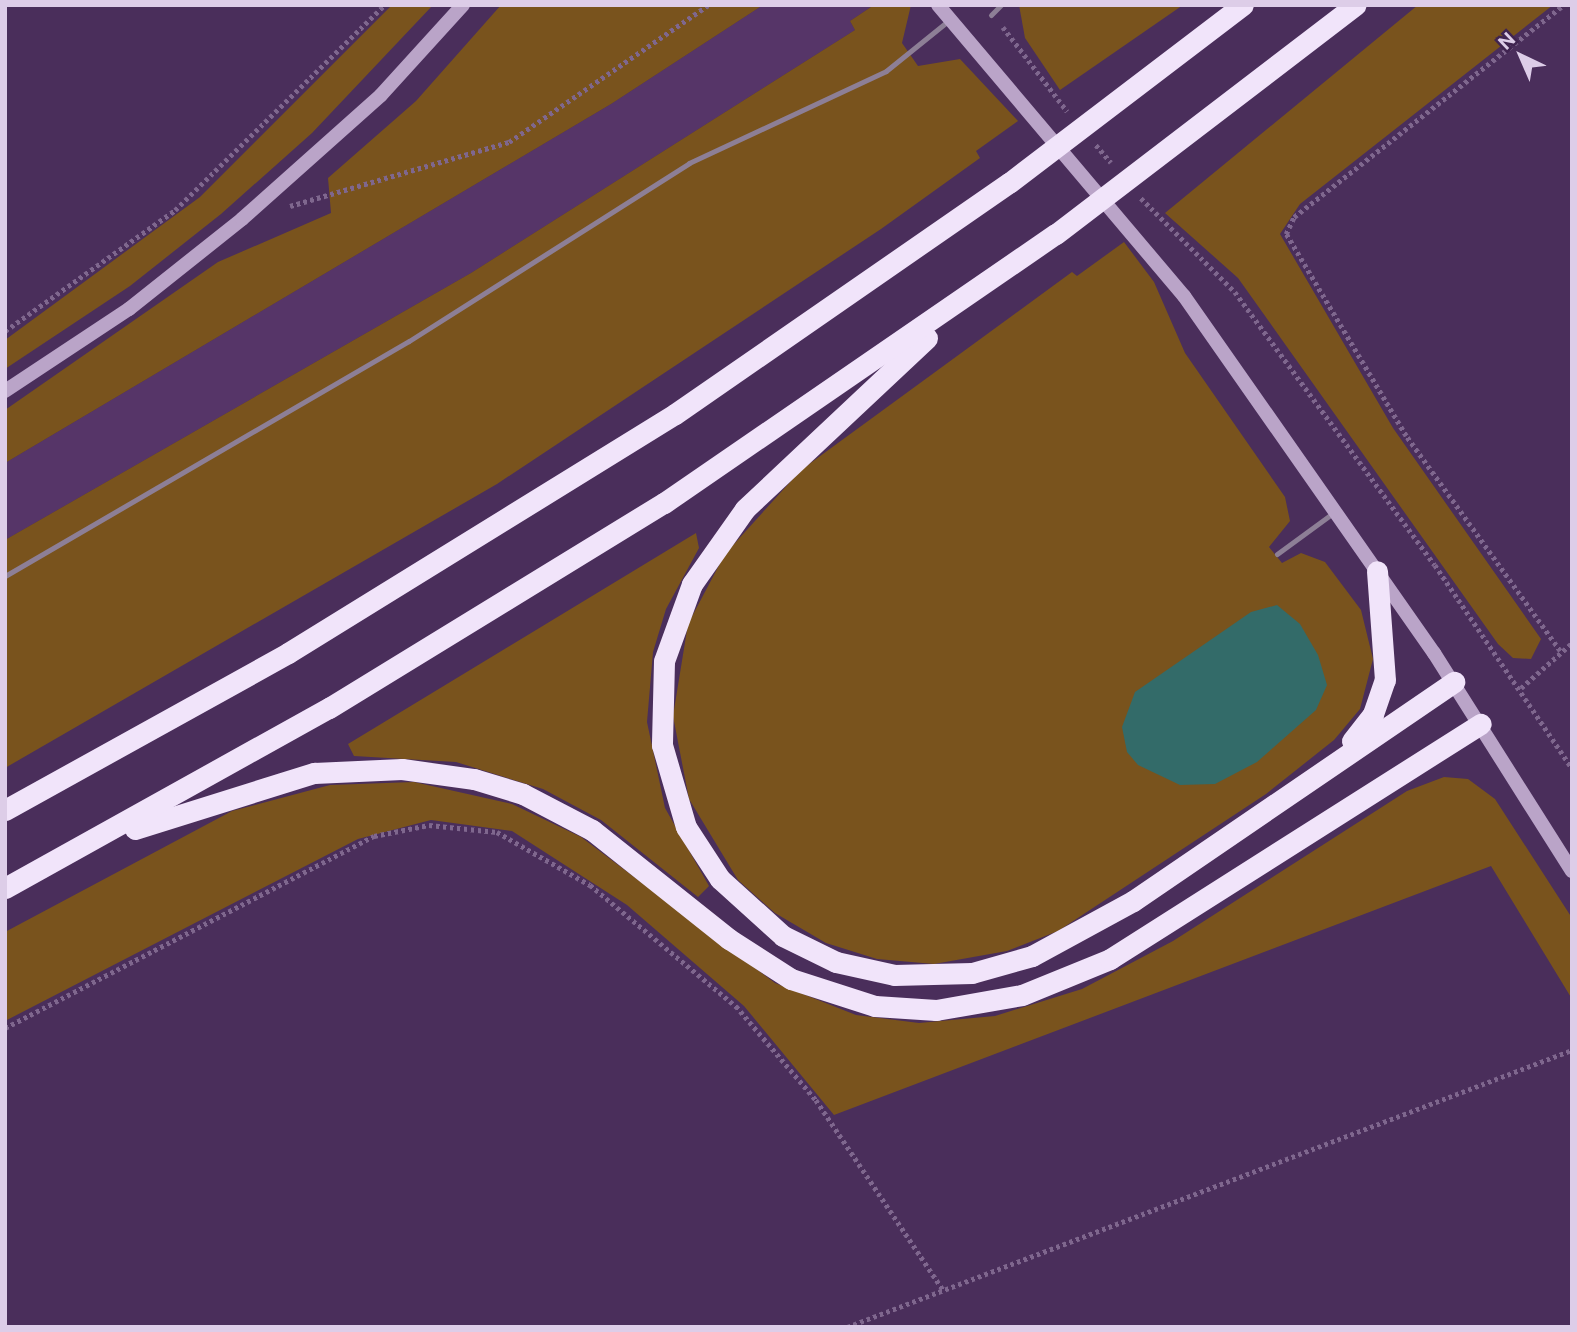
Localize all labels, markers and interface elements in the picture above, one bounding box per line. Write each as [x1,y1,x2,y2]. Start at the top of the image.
north arrow [1486,21,1556,91]
text: N [1493,28,1519,54]

